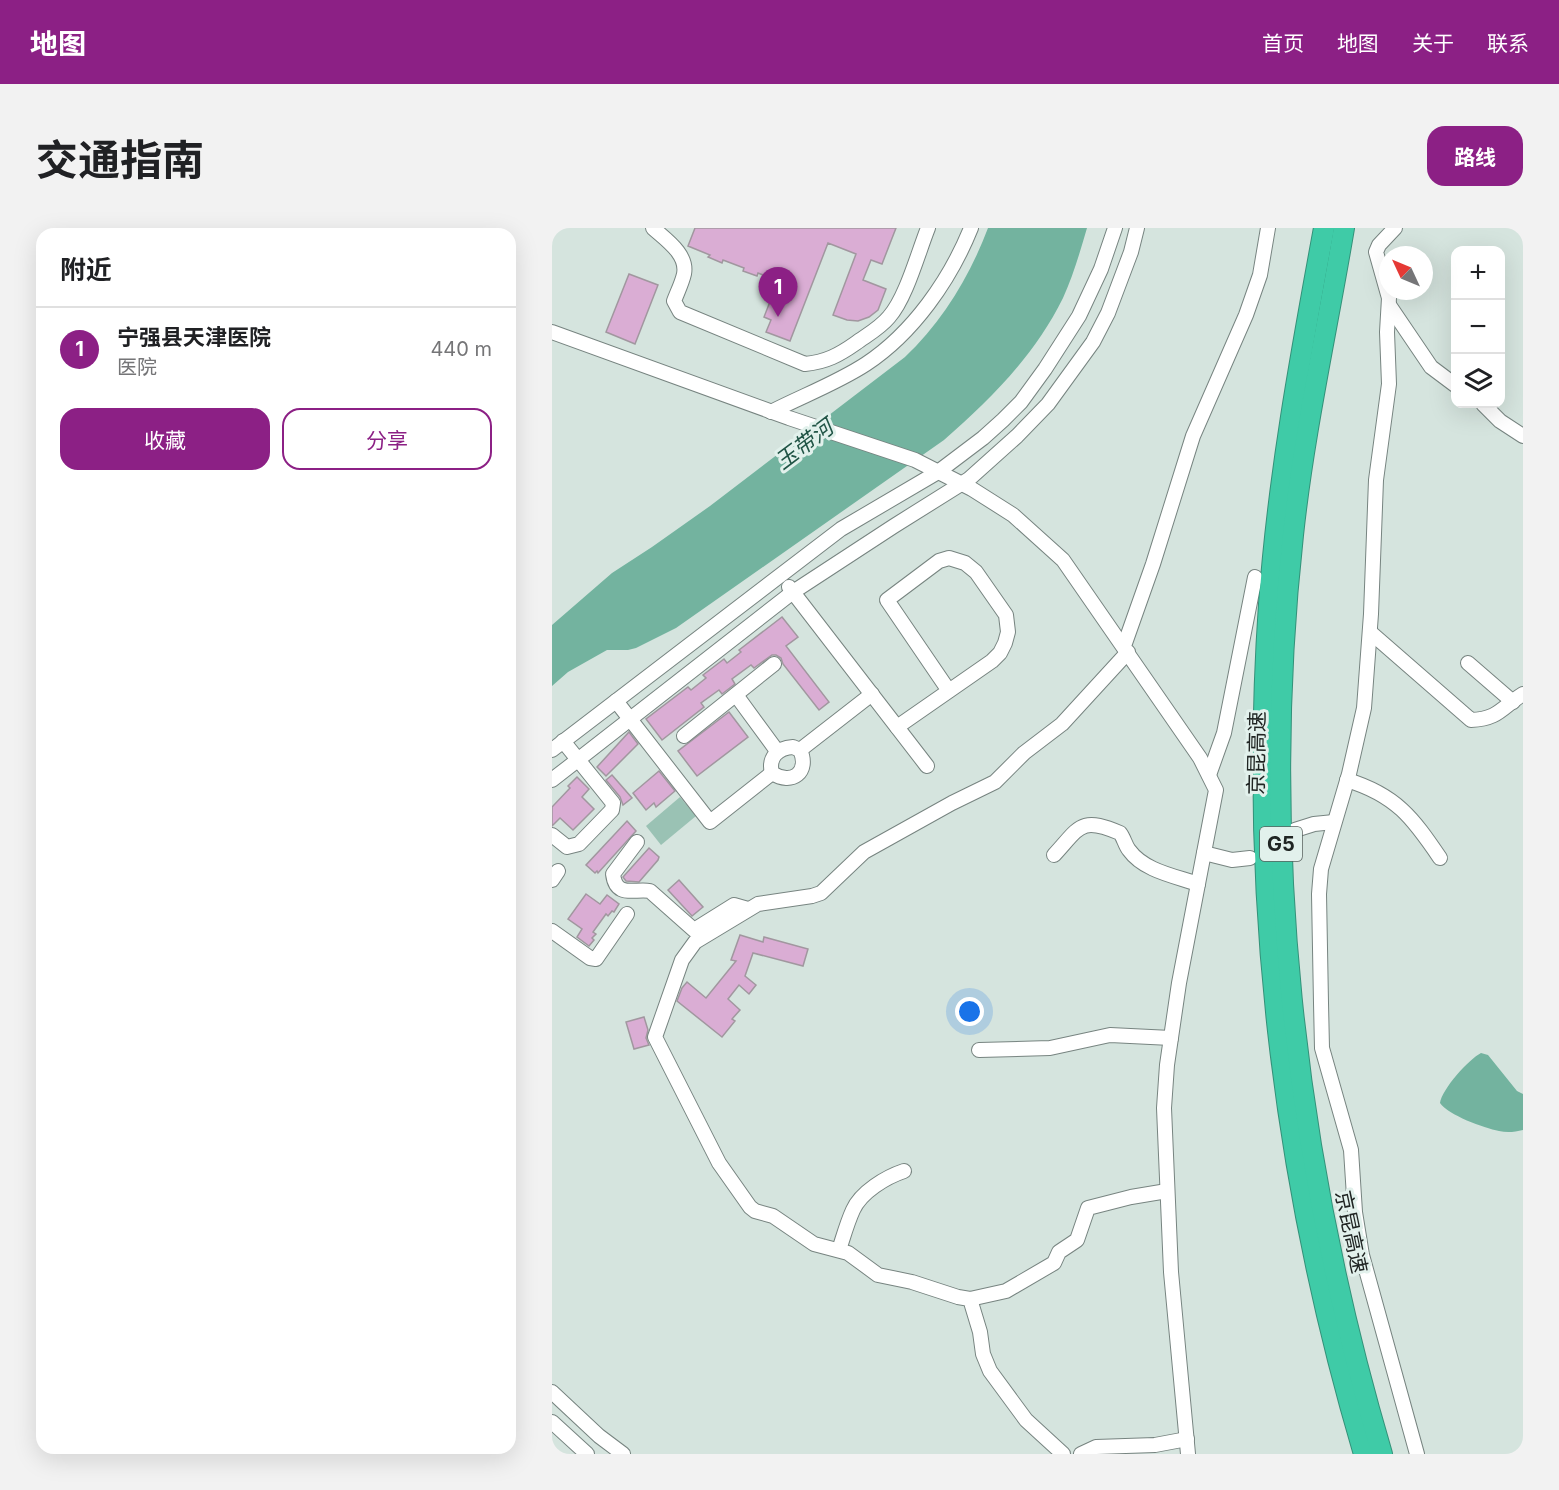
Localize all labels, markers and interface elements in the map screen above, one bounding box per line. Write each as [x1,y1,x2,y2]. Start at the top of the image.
text: 地图 [30,27,86,61]
text: 首页 [1262,31,1304,56]
text: 地图 [1337,31,1379,56]
text: 关于 [1412,31,1454,56]
text: 联系 [1487,31,1529,56]
button: 路线 [1427,126,1523,186]
text: 交通指南 [36,134,204,185]
north arrow [1379,246,1433,300]
map controls [1451,246,1505,408]
button: + [1451,246,1505,300]
text: 附近 [60,254,112,285]
pin: 1 [758,268,798,317]
button: − [1451,300,1505,354]
text: 宁强县天津医院 [117,324,271,350]
text: 1 [75,337,84,361]
text: 440 m [430,337,492,361]
button: layers [1451,354,1505,408]
text: 医院 [117,355,157,379]
button: 收藏 [60,408,270,470]
button: 分享 [282,408,492,470]
water label: 玉带河 [770,411,841,474]
street label: 京昆高速 [1243,711,1270,795]
road number: G5 [1260,827,1302,861]
your location [955,997,984,1026]
street label: 京昆高速 [1331,1188,1372,1276]

